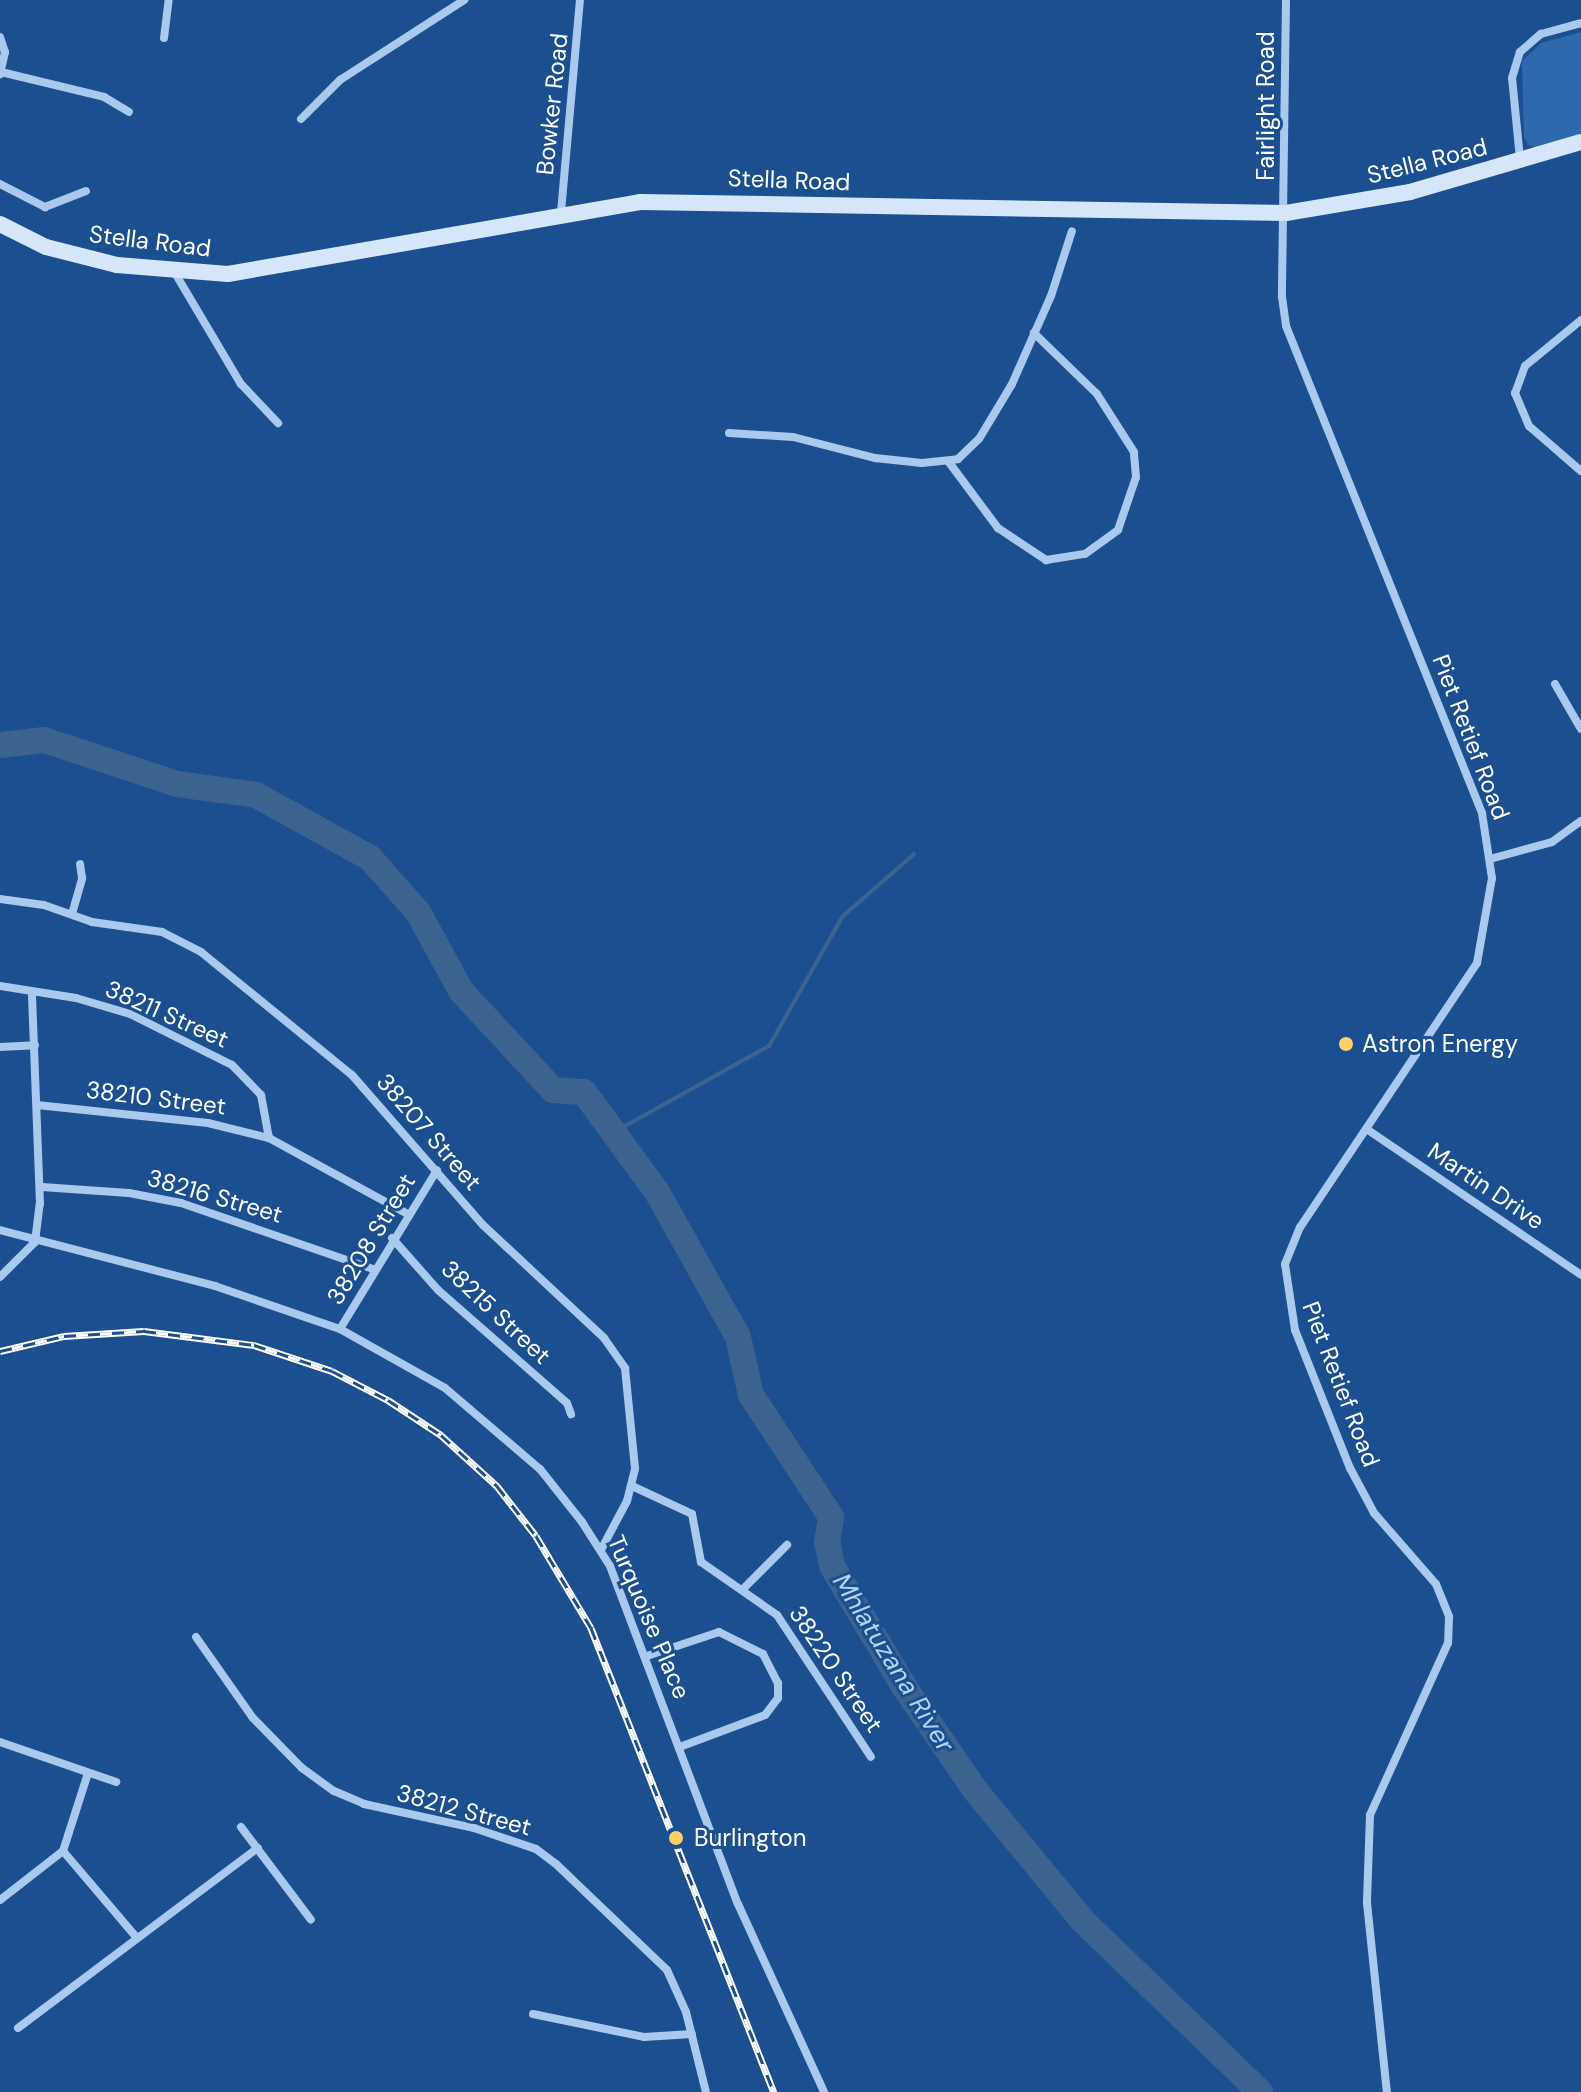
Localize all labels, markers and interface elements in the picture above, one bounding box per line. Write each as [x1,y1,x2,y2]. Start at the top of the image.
street label: Fairlight Road [1252,31,1280,181]
street label: Bowker Road [530,32,574,176]
street label: Stella Road [1364,132,1490,190]
street label: Stella Road [727,163,851,197]
street label: Stella Road [87,219,213,263]
street label: Piet Retief Road [1426,650,1516,824]
street label: 38211 Street [101,974,233,1054]
place label: Astron Energy [1362,1030,1518,1058]
marker: Astron Energy [1337,1035,1355,1053]
street label: 38207 Street [370,1068,488,1196]
street label: 38210 Street [85,1075,227,1121]
street label: Martin Drive [1422,1137,1550,1235]
street label: 38216 Street [144,1163,286,1229]
street label: 38208 Street [321,1168,421,1310]
street label: 38215 Street [435,1254,557,1370]
street label: Piet Retief Road [1296,1297,1386,1471]
street label: Turquoise Place [602,1531,696,1703]
water label: Mhlatuzana River [825,1568,961,1758]
street label: 38220 Street [783,1600,889,1738]
street label: 38212 Street [394,1778,534,1842]
place label: Burlington [694,1824,806,1852]
marker: Burlington [665,1827,687,1849]

